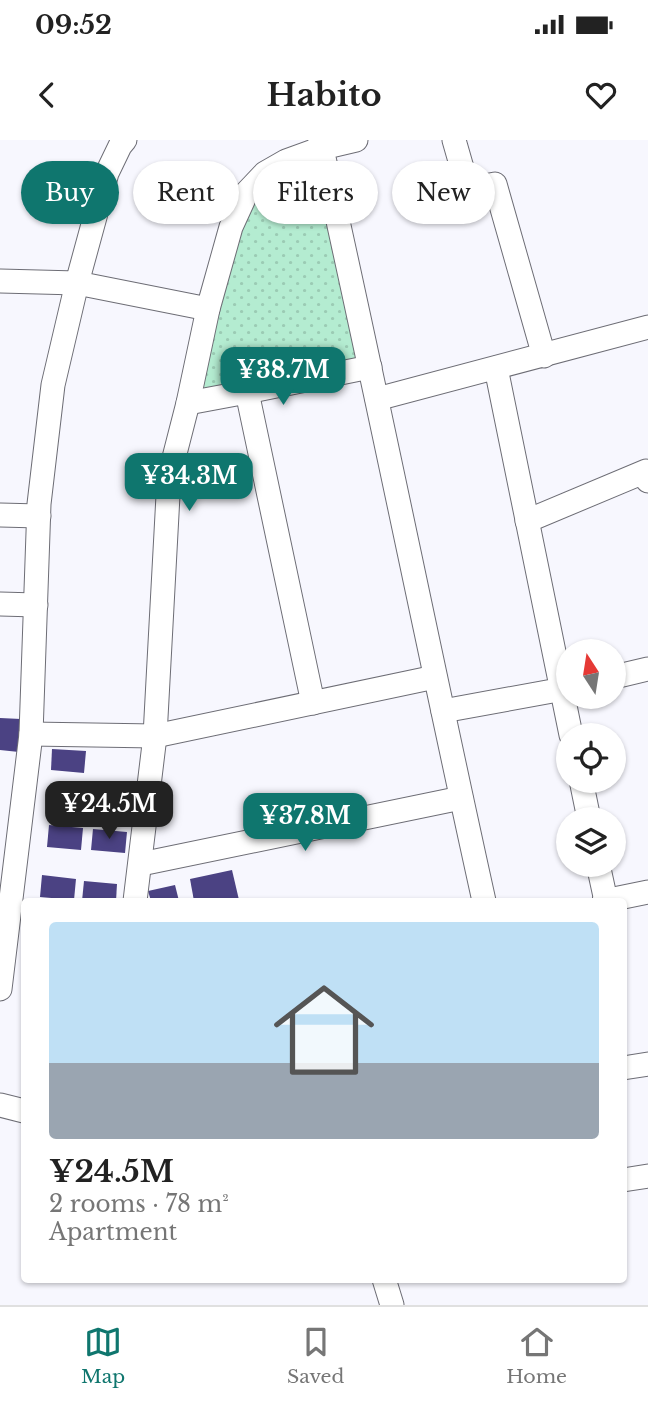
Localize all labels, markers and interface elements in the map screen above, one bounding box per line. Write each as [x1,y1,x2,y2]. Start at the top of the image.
text: 09:52 [35,9,112,41]
text: Habito [266,75,382,115]
icon: back [28,76,66,114]
icon: heart [582,76,620,114]
chip: Buy [21,161,119,224]
chip: Rent [133,161,239,224]
chip: Filters [253,161,378,224]
chip: New [392,161,495,224]
pin: ¥38.7M [226,348,340,407]
text: ¥38.7M [237,356,330,384]
pin: ¥34.3M [132,454,246,513]
text: ¥34.3M [141,462,237,490]
north arrow [556,639,626,709]
map controls [556,639,626,877]
button: locate [556,723,626,793]
pin: ¥24.5M [52,782,166,841]
text: ¥24.5M [61,790,157,818]
pin: ¥37.8M [248,794,362,853]
text: ¥37.8M [259,802,351,830]
button: layers [556,807,626,877]
icon: home [261,967,387,1093]
text: ¥24.5M [49,1153,174,1190]
text: 2 rooms · 78 m² [49,1190,229,1218]
text: Apartment [49,1218,177,1246]
tab: Map [81,1323,125,1388]
tab: Saved [287,1323,344,1388]
tab: Home [506,1323,567,1388]

